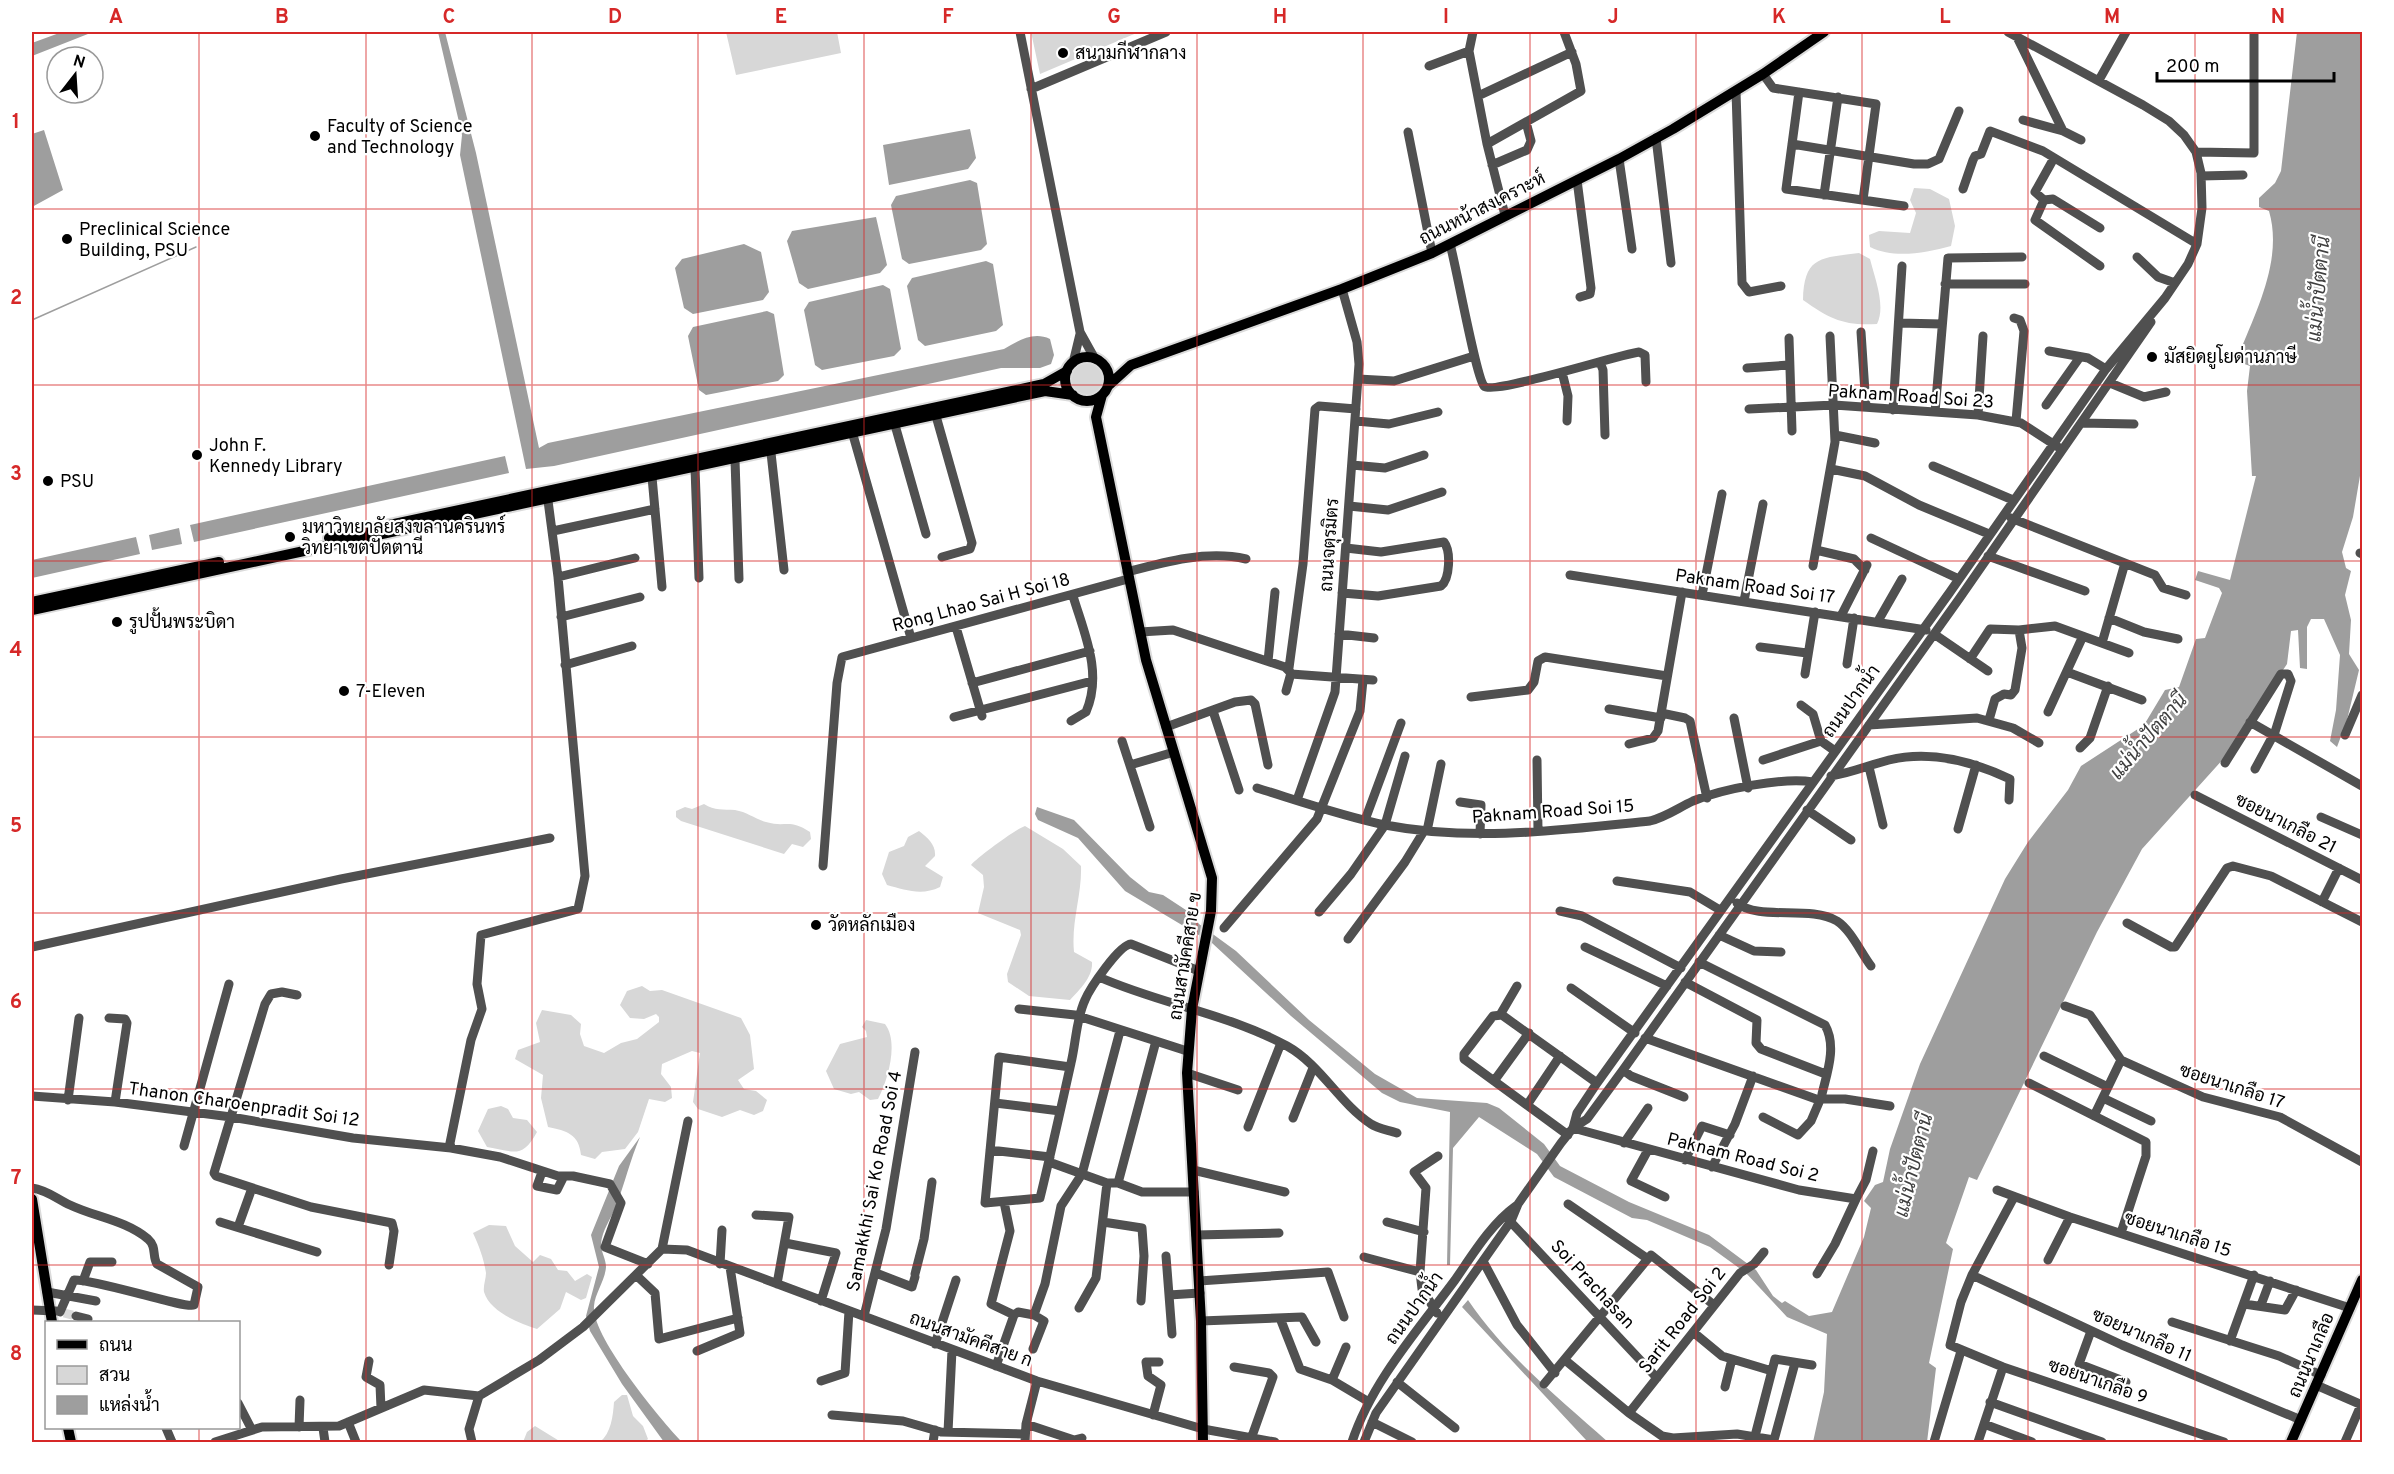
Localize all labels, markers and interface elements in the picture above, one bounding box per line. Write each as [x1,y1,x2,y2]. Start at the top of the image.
text: A [109,5,123,31]
text: B [275,5,289,31]
text: C [443,5,455,31]
text: D [608,5,622,31]
text: E [775,5,787,31]
text: F [942,5,954,31]
text: G [1107,5,1121,31]
text: H [1273,5,1287,31]
text: I [1443,5,1449,31]
text: J [1607,5,1619,31]
text: K [1772,5,1786,31]
text: L [1939,5,1951,31]
text: M [2104,5,2120,31]
text: N [2271,5,2285,31]
place label: สนามกีฬากลาง [1075,40,1186,66]
north arrow [45,45,105,105]
scale bar [2157,45,2334,83]
marker: สนามกีฬากลาง [1056,46,1070,60]
text: N [70,51,87,74]
text: 200 m [2166,56,2219,79]
text: 1 [12,110,20,136]
place label: Faculty of Science and Technology [327,116,473,160]
marker: Faculty of Science and Technology [308,129,322,143]
street label: ถนนหน้าสงเคราะห์ [1414,165,1550,251]
place label: Preclinical Science Building, PSU [79,219,230,263]
marker: Preclinical Science Building, PSU [60,232,74,246]
water label: แม่น้ำปัตตานี [2295,234,2338,343]
text: 2 [10,286,22,312]
place label: มัสยิดยูโยด่านภาษี [2164,344,2298,370]
marker: มัสยิดยูโยด่านภาษี [2145,350,2159,364]
street label: Paknam Road Soi 23 [1827,380,1995,415]
place label: John F. Kennedy Library [209,435,343,479]
marker: John F. Kennedy Library [190,448,204,462]
text: 3 [10,462,22,488]
place label: PSU [60,471,94,494]
marker: PSU [41,474,55,488]
street label: ถนนจตุรมิตร [1315,497,1345,593]
place label: มหาวิทยาลัยสงขลานครินทร์ วิทยาเขตปัตตานี [301,514,506,561]
marker: มหาวิทยาลัยสงขลานครินทร์ วิทยาเขตปัตตานี [283,530,297,544]
street label: Paknam Road Soi 17 [1674,565,1836,610]
street label: Rong Lhao Sai H Soi 18 [890,569,1073,638]
place label: รูปปั้นพระบิดา [129,607,235,635]
marker: รูปปั้นพระบิดา [110,615,124,629]
text: 4 [10,638,22,664]
street label: ถนนปากน้ำ [1813,657,1886,743]
place label: 7-Eleven [356,681,425,704]
water label: แม่น้ำปัตตานี [2100,683,2195,786]
marker: 7-Eleven [337,684,351,698]
street label: ซอยนาเกลือ 21 [2231,787,2341,860]
street label: Paknam Road Soi 15 [1471,795,1635,830]
text: 5 [10,814,22,840]
street label: ถนนสามัคคีสาย ข [1162,890,1208,1022]
place label: วัดหลักเมือง [828,913,916,938]
marker: วัดหลักเมือง [809,918,823,932]
text: 6 [10,990,22,1016]
street label: ซอยนาเกลือ 17 [2176,1058,2288,1115]
street label: Samakkhi Sai Ko Road Soi 4 [843,1069,908,1294]
street label: Thanon Charoenpradit Soi 12 [127,1078,361,1133]
water label: แม่น้ำปัตตานี [1883,1108,1941,1220]
street label: Paknam Road Soi 2 [1664,1128,1821,1188]
text: 7 [11,1166,21,1192]
street label: ซอยนาเกลือ 15 [2121,1205,2235,1264]
street label: Soi Prachasan [1545,1236,1639,1334]
street label: Sarit Road Soi 2 [1634,1263,1732,1379]
street label: ถนนปากน้ำ [1376,1264,1449,1350]
street label: ซอยนาเกลือ 11 [2088,1302,2196,1369]
street label: ถนนสามัคคีสาย ก [906,1305,1036,1373]
street label: ถนนนาเกลือ [2282,1309,2341,1402]
legend [45,1321,240,1429]
text: ถนน [99,1335,132,1358]
text: 8 [10,1342,22,1368]
street label: ซอยนาเกลือ 9 [2045,1353,2151,1410]
text: สวน [99,1365,130,1388]
text: แหล่งน้ำ [99,1389,160,1418]

